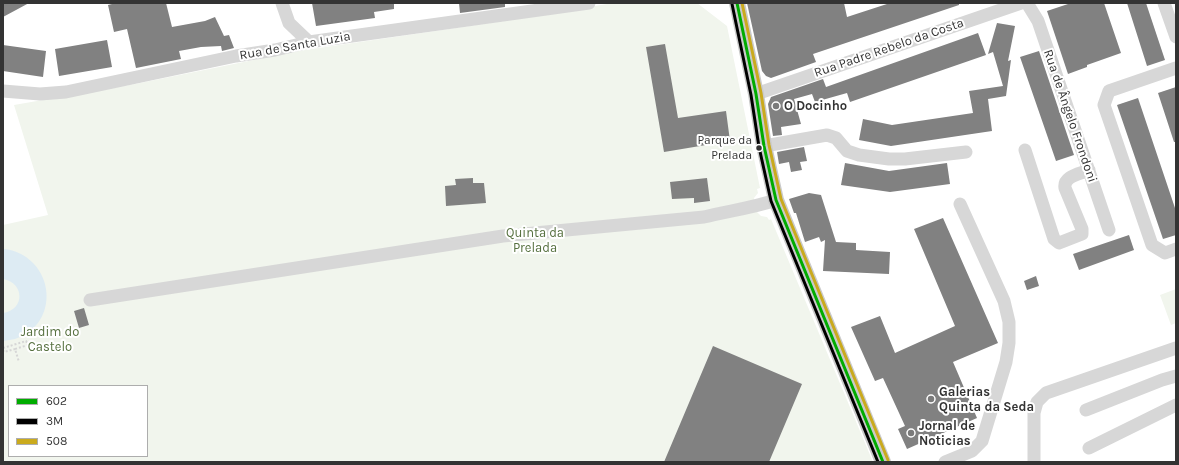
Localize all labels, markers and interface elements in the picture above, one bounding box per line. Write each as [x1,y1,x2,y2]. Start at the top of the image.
street label: Rua Padre Rebelo da Costa [812,15,966,81]
street label: Rua de Santa Luzia [238,29,352,63]
street label: Rua de Ângelo Frondoni [1040,47,1100,185]
place label: O Docinho [784,98,847,114]
marker: O Docinho [771,101,781,111]
place label: Parque da Prelada [697,134,752,162]
marker: Parque da Prelada [754,143,764,153]
park label: Quinta da Prelada [506,225,564,256]
park label: Jardim do Castelo [21,324,79,355]
place label: Galerias Quinta da Seda [939,384,1034,415]
legend [8,385,148,457]
text: 602 [46,394,67,408]
marker: Galerias Quinta da Seda [926,394,936,404]
text: 3M [46,414,63,428]
place label: Jornal de Noticias [919,418,975,449]
marker: Jornal de Noticias [906,428,916,438]
text: 508 [46,434,67,448]

